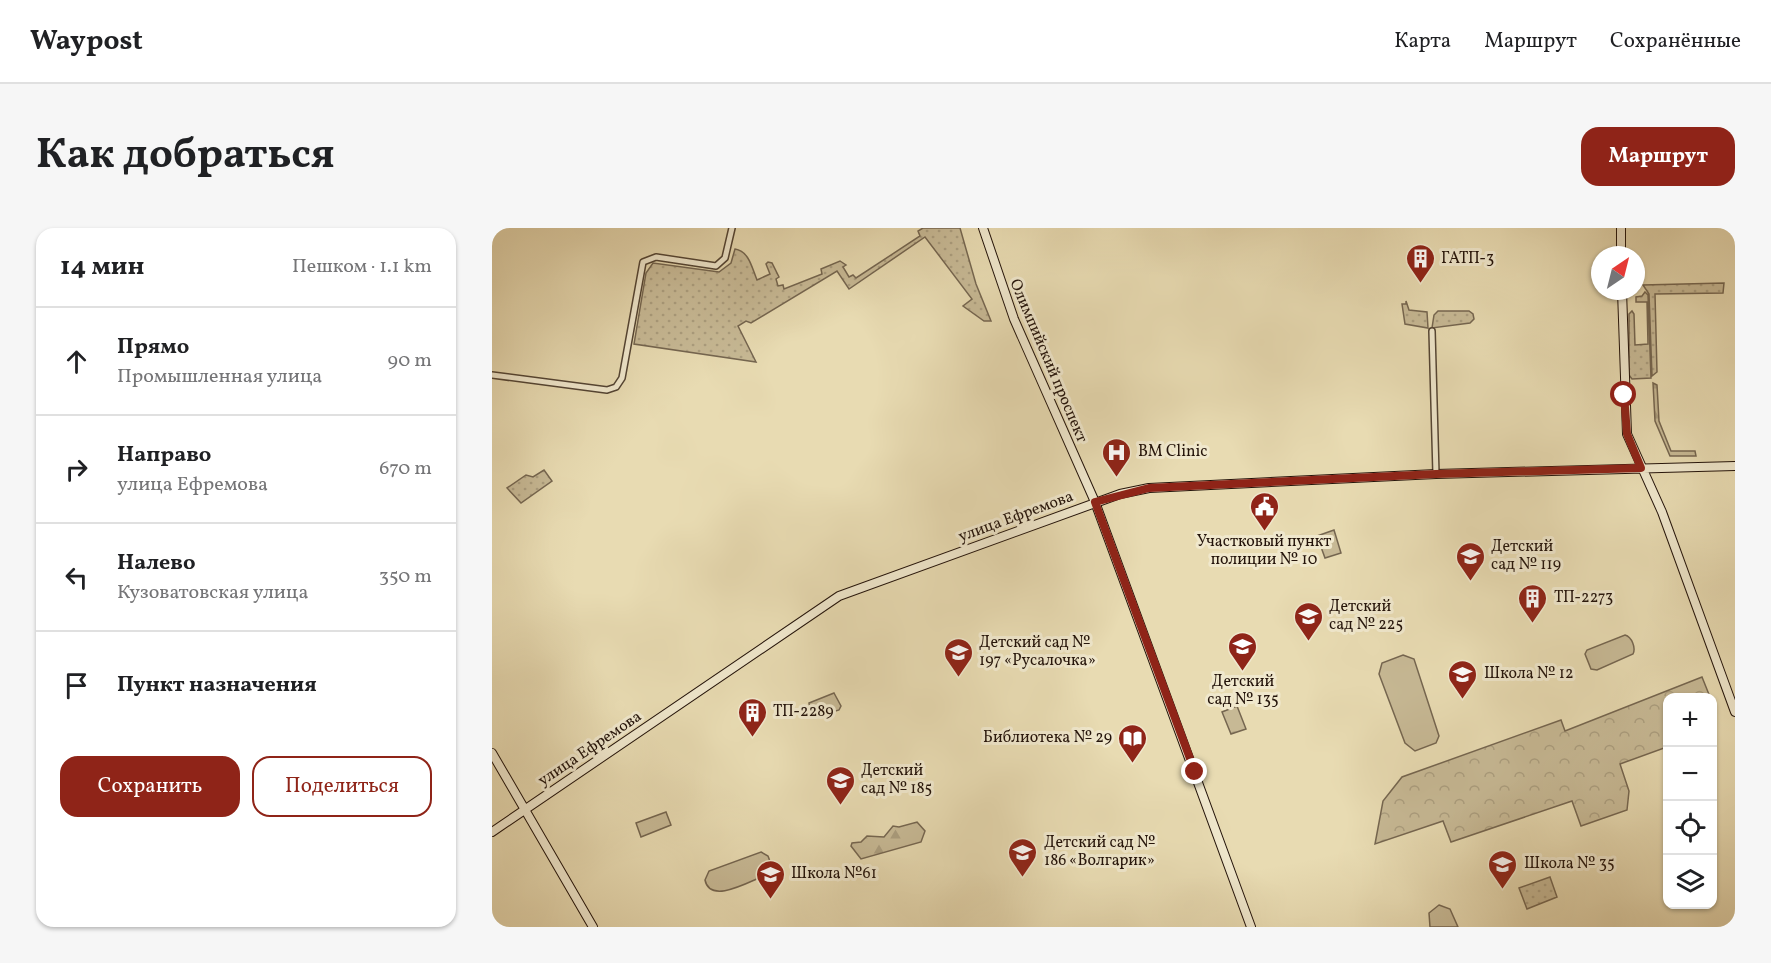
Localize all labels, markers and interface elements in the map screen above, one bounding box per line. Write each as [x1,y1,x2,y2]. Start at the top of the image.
text: Waypost [30,22,143,61]
text: Карта [1394,27,1451,56]
text: Маршрут [1484,27,1577,56]
text: Сохранённые [1610,27,1741,56]
text: Как добраться [36,127,335,186]
button: Маршрут [1581,127,1735,186]
building icon: ГАТП-3 [1404,243,1436,285]
north arrow [1591,246,1645,300]
place label: ГАТП-3 [1441,248,1494,270]
text: 14 мин [60,249,145,285]
text: Пешком · 1.1 km [292,253,432,281]
street label: Олимпийский проспект [1004,276,1092,446]
text: Прямо [117,332,189,363]
icon: ahead [60,345,93,378]
text: 90 m [388,347,432,375]
text: Промышленная улица [117,363,322,391]
route start [1610,381,1636,407]
hospital icon: BM Clinic [1101,436,1133,478]
text: Направо [117,440,211,471]
place label: BM Clinic [1138,441,1207,463]
icon: right [60,453,93,486]
text: 670 m [379,455,432,483]
text: улица Ефремова [117,471,268,499]
street label: улица Ефремова [955,486,1077,548]
public building icon: Участковый пункт полиции № 10 [1248,490,1280,532]
place label: Участковый пункт полиции № 10 [1197,531,1331,571]
place label: Детский сад № 119 [1491,536,1561,576]
school or university icon: Детский сад № 119 [1454,540,1486,582]
text: Налево [117,548,196,579]
icon: left [60,561,93,594]
text: 350 m [379,563,432,591]
text: Кузоватовская улица [117,579,308,607]
building icon: ТП-2273 [1517,582,1549,624]
place label: ТП-2273 [1554,587,1613,609]
place label: Детский сад № 225 [1329,596,1403,636]
school or university icon: Детский сад № 225 [1292,600,1324,642]
school or university icon: Детский сад № 135 [1227,630,1259,672]
place label: Детский сад № 197 «Русалочка» [979,632,1096,672]
school or university icon: Детский сад № 197 «Русалочка» [942,636,974,678]
school or university icon: Школа № 12 [1447,658,1479,700]
place label: Школа № 12 [1484,663,1574,685]
icon: arrive [60,669,93,702]
text: Пункт назначения [117,670,317,701]
place label: Детский сад № 135 [1207,671,1279,711]
map controls [1663,693,1717,909]
button: + [1663,693,1717,747]
building icon: ТП-2289 [736,696,768,738]
place label: ТП-2289 [773,701,834,723]
street label: улица Ефремова [534,706,646,792]
library icon: Библиотека № 29 [1117,722,1149,764]
place label: Библиотека № 29 [983,727,1112,749]
button: − [1663,747,1717,801]
button: Сохранить [60,756,240,817]
button: Поделиться [252,756,432,817]
route end [1181,758,1207,784]
place label: Детский сад № 185 [861,760,932,800]
school or university icon: Детский сад № 185 [824,764,856,806]
button: locate [1663,801,1717,855]
place label: Детский сад № 186 «Волгарик» [1044,832,1156,872]
school or university icon: Детский сад № 186 «Волгарик» [1007,836,1039,878]
school or university icon: Школа № 35 [1487,848,1519,890]
place label: Школа № 35 [1524,853,1615,875]
button: layers [1663,855,1717,909]
school or university icon: Школа №61 [754,858,786,900]
place label: Школа №61 [791,863,877,885]

